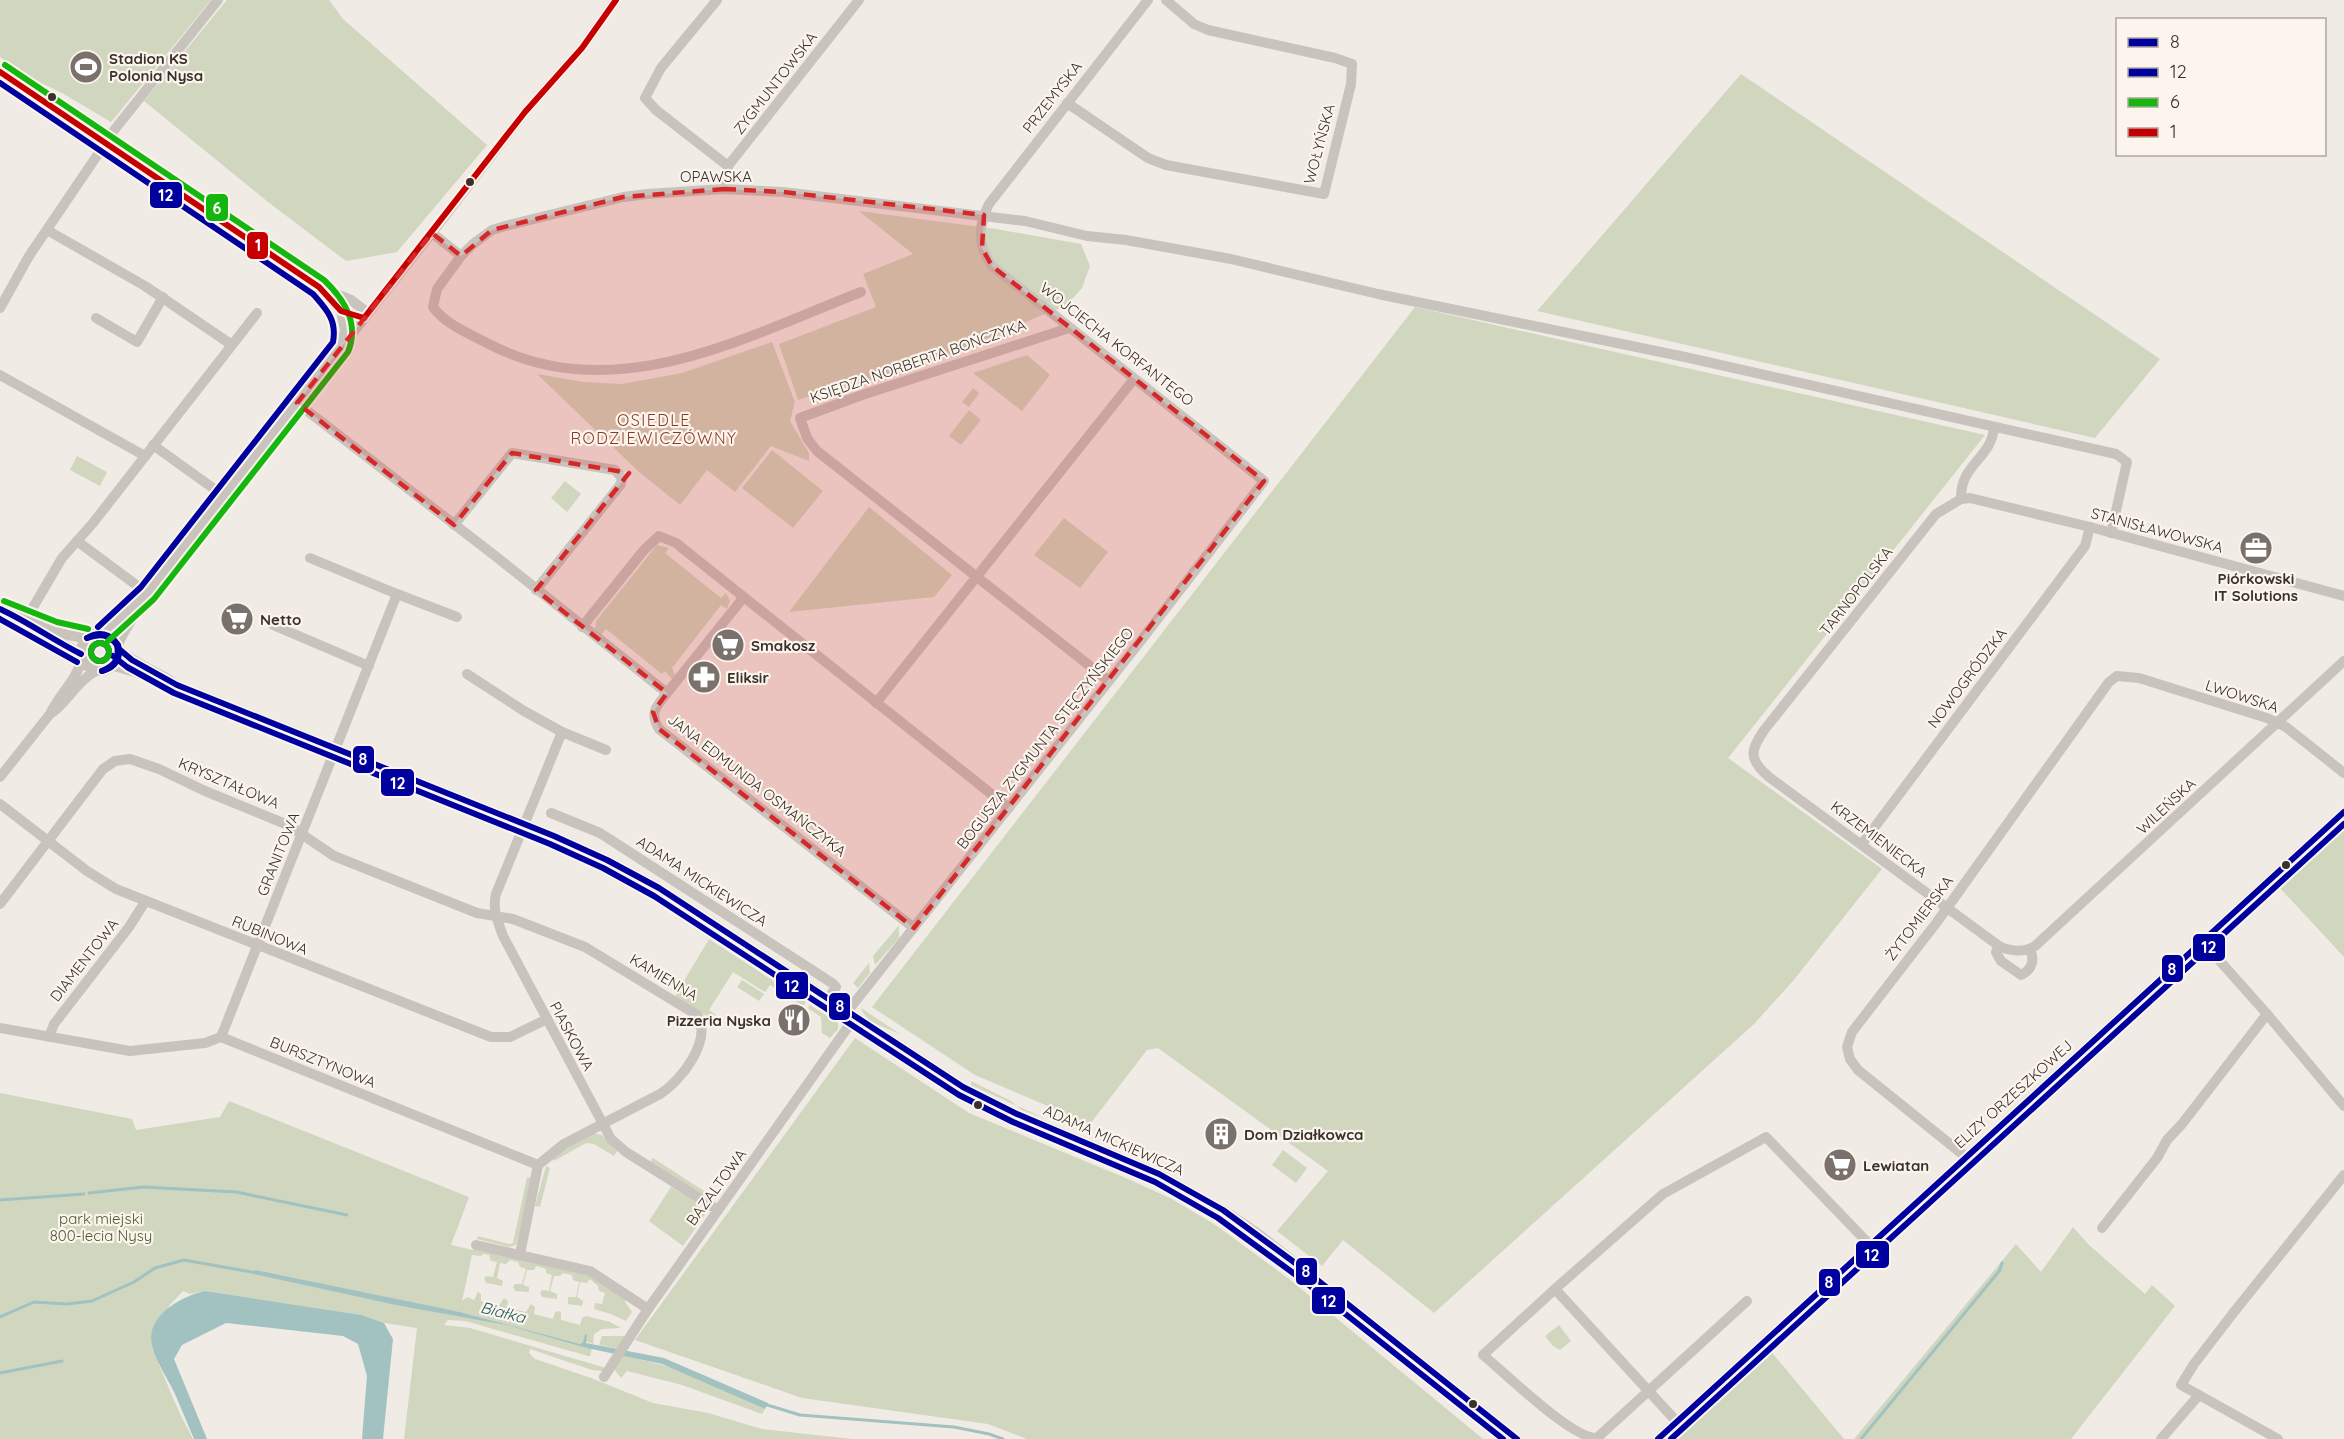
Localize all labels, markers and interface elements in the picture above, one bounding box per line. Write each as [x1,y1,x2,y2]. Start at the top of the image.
legend [2116,18,2326,156]
street label: ZYGMUNTOWSKA [729,28,821,138]
text: 8 [2170,30,2180,53]
sports icon: Stadion KS Polonia Nysa [68,49,104,85]
place label: Stadion KS Polonia Nysa [109,49,203,85]
street label: PRZEMYSKA [1018,57,1086,137]
text: 12 [2170,60,2187,83]
text: 6 [2170,90,2180,113]
unlabelled marker [46,91,58,103]
street label: WOŁYŃSKA [1299,102,1339,186]
text: 1 [2170,120,2177,143]
street label: OPAWSKA [680,167,752,186]
unlabelled marker [464,176,476,188]
line badge: 12 [149,181,183,209]
text: 12 [158,185,174,205]
line badge: 6 [205,193,229,222]
text: 6 [213,198,222,218]
line badge: 1 [246,231,269,260]
text: 1 [255,235,261,255]
street label: WOJCIECHA KORFANTEGO [1036,278,1198,410]
street label: KSIĘDZA NORBERTA BOŃCZYKA [807,315,1029,407]
district label: OSIEDLE RODZIEWICZÓWNY [571,410,737,448]
street label: STANISŁAWOWSKA [2089,503,2225,557]
office icon: Piórkowski IT Solutions [2238,530,2274,566]
street label: TARNOPOLSKA [1816,543,1897,639]
place label: Piórkowski IT Solutions [2214,569,2298,605]
supermarket icon: Netto [219,601,255,637]
place label: Netto [260,610,301,629]
street label: BOGUSZA ZYGMUNTA STĘCZYŃSKIEGO [953,623,1137,853]
street label: NOWOGRÓDZKA [1923,624,2011,732]
supermarket icon: Smakosz [710,627,746,663]
place label: Smakosz [751,636,815,655]
pharmacy icon: Eliksir [686,659,722,695]
place label: Eliksir [727,668,769,687]
street label: LWOWSKA [2203,675,2281,717]
street label: JANA EDMUNDA OSMAŃCZYKA [664,709,850,861]
line badge: 8 [352,745,375,774]
text: 8 [359,749,368,769]
street label: KRYSZTAŁOWA [176,753,283,813]
line badge: 12 [380,768,415,797]
text: 12 [390,773,406,793]
street label: WILEŃSKA [2132,774,2200,838]
street label: KRZEMIENIECKA [1827,797,1931,882]
street label: GRANITOWA [253,809,304,899]
street label: ADAMA MICKIEWICZA [633,832,771,931]
unlabelled marker [2280,859,2292,871]
street label: ŻYTOMIERSKA [1881,872,1957,964]
street label: RUBINOWA [229,911,311,959]
street label: DIAMENTOWA [46,914,122,1005]
line badge: 12 [2192,933,2226,962]
text: 12 [2201,937,2217,957]
street label: KAMIENNA [627,949,702,1005]
line badge: 8 [2161,954,2184,983]
text: 8 [2168,959,2177,979]
line badge: 12 [775,971,809,1000]
text: 12 [784,976,800,996]
line badge: 8 [828,992,851,1021]
text: 8 [836,996,845,1016]
street label: PIASKOWA [546,998,598,1074]
restaurant icon: Pizzeria Nyska [776,1002,812,1038]
place label: Pizzeria Nyska [667,1011,771,1030]
street label: BURSZTYNOWA [267,1032,379,1092]
street label: ELIZY ORZESZKOWEJ [1950,1036,2076,1152]
unlabelled marker [972,1099,984,1111]
street label: ADAMA MICKIEWICZA [1041,1100,1188,1180]
building icon: Dom Działkowca [1203,1116,1239,1152]
place label: Dom Działkowca [1244,1125,1364,1144]
street label: BAZALTOWA [682,1145,750,1229]
supermarket icon: Lewiatan [1822,1147,1858,1183]
place label: Lewiatan [1863,1156,1929,1175]
park label: park miejski 800-lecia Nysy [50,1209,152,1245]
line badge: 12 [1855,1240,1890,1269]
text: 12 [1864,1245,1880,1265]
line badge: 8 [1295,1257,1318,1286]
text: 8 [1302,1261,1311,1281]
line badge: 8 [1818,1268,1841,1297]
text: 8 [1825,1272,1834,1292]
line badge: 12 [1311,1286,1346,1315]
text: 12 [1321,1291,1337,1311]
water label: Białka [479,1297,529,1328]
unlabelled marker [1467,1398,1479,1410]

